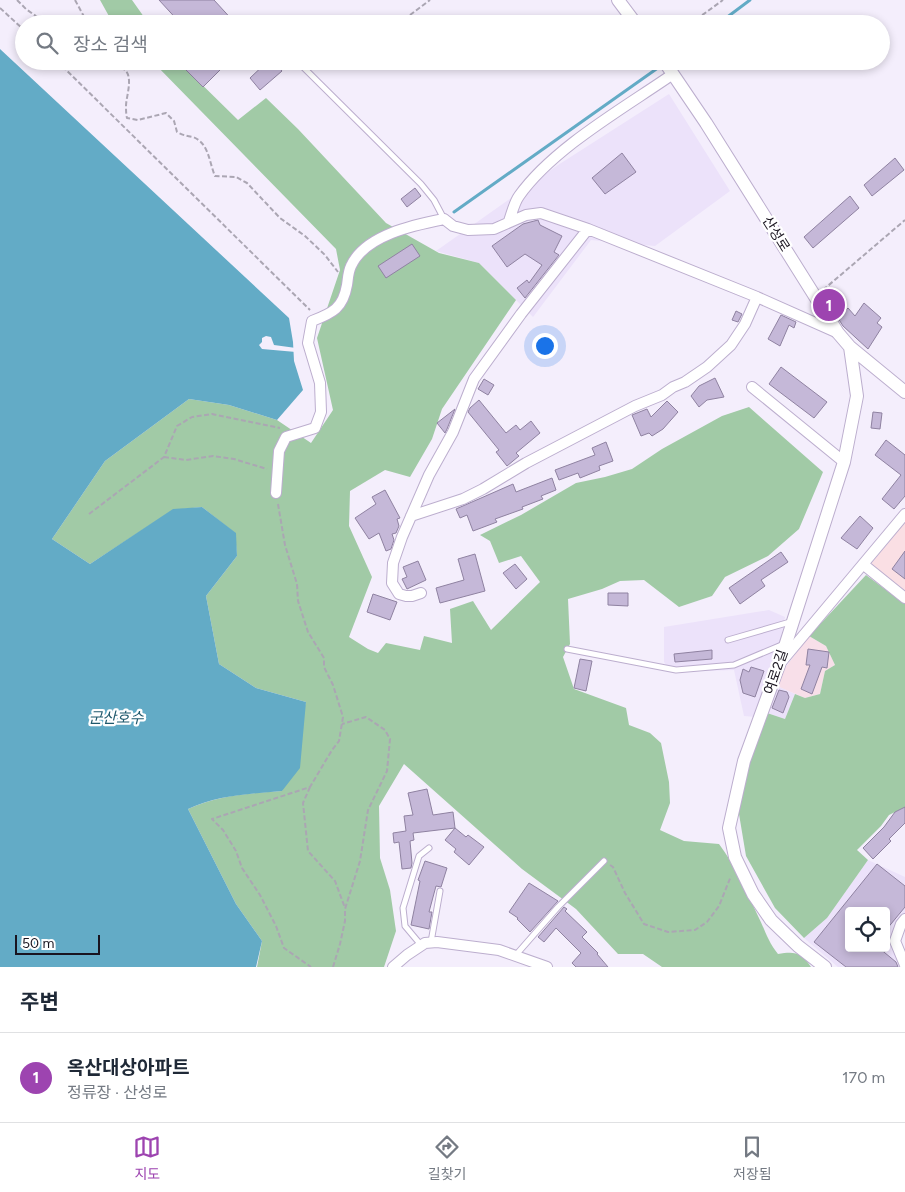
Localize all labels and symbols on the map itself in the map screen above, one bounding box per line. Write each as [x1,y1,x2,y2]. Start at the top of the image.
street label: 산성로 [759,213,794,255]
pin: 1 [813,286,845,324]
your location [532,333,558,359]
street label: 여로2길 [760,647,792,697]
water label: 군산호수 [88,709,145,727]
scale bar [15,932,100,955]

